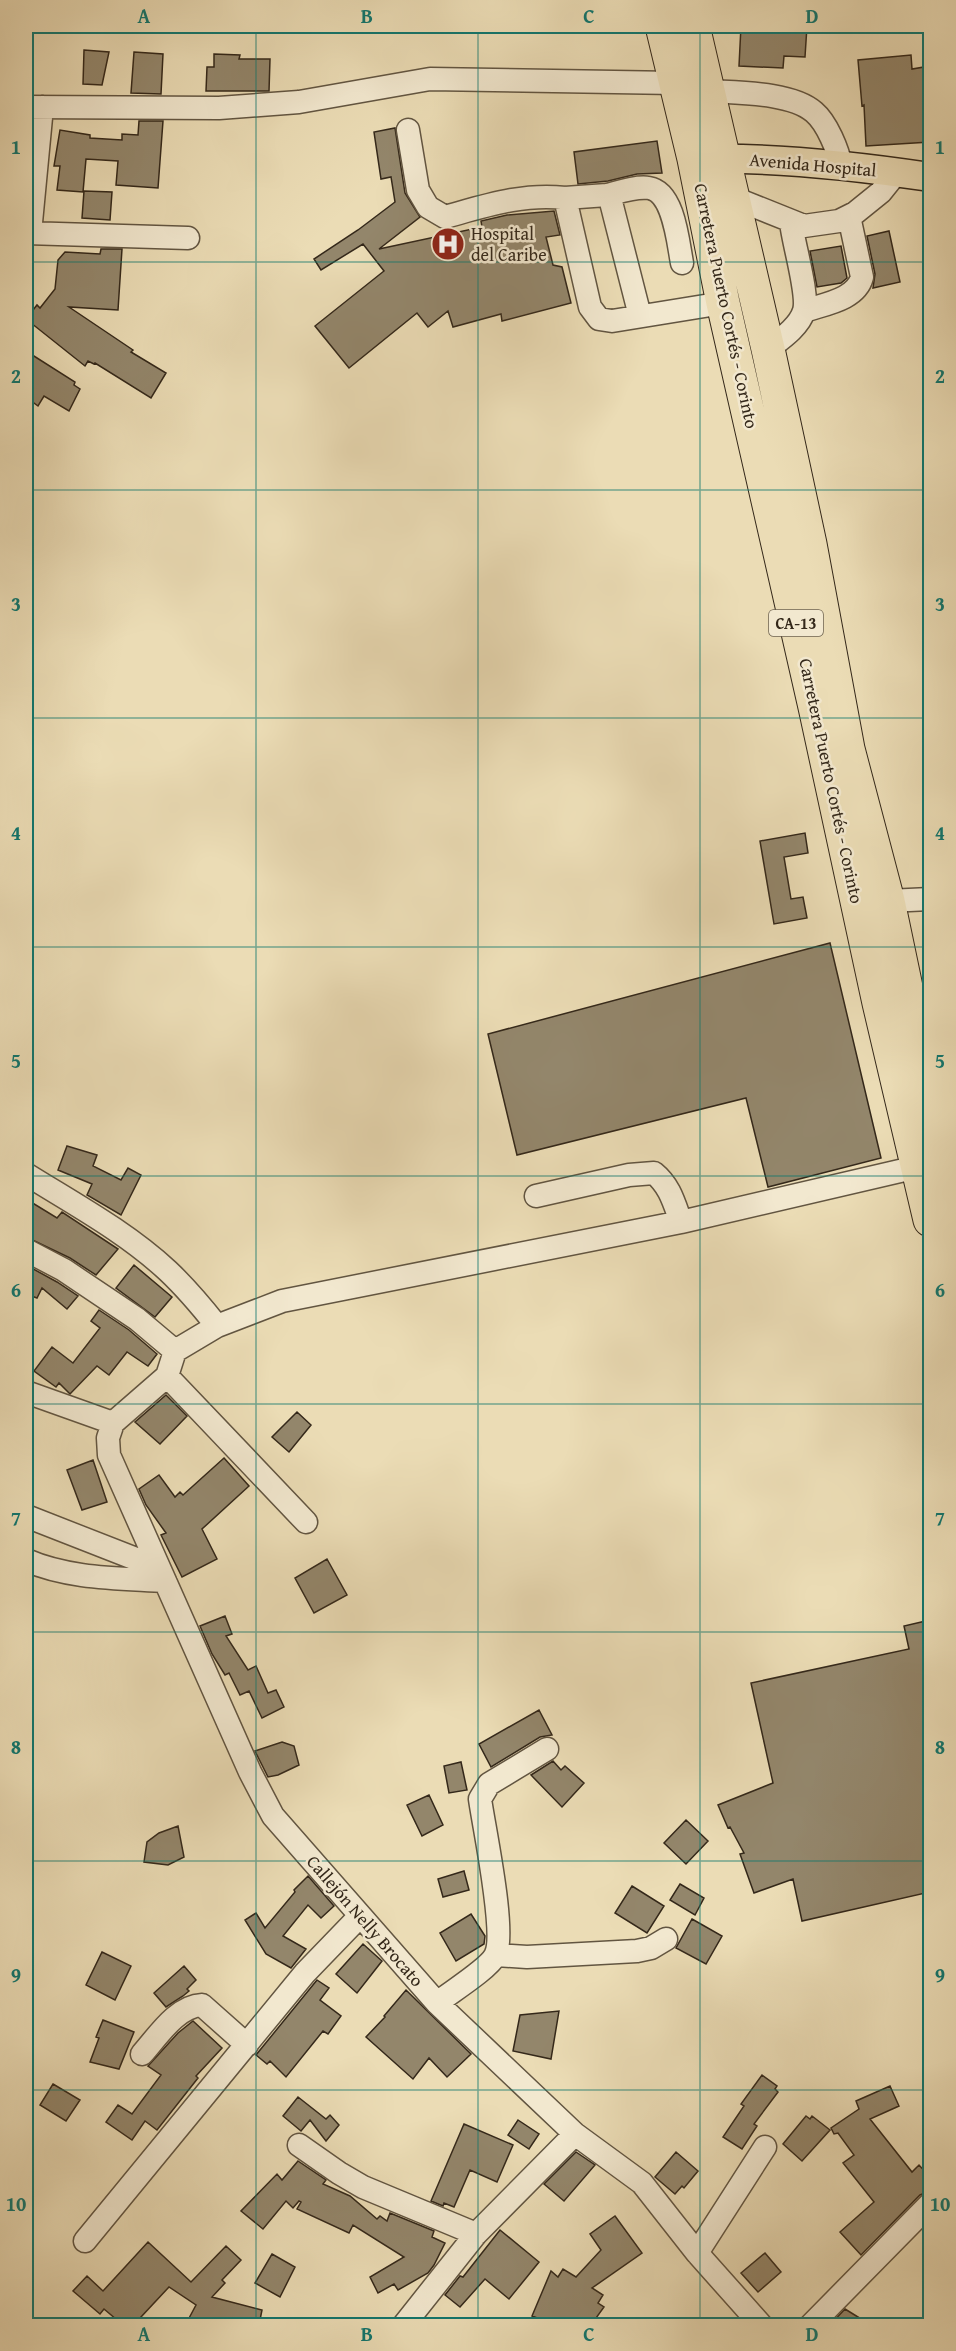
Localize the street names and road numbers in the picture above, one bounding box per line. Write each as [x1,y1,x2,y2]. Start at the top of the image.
street label: Avenida Hospital [748,146,878,183]
street label: Carretera Puerto Cortés - Corinto [687,181,766,431]
road number: CA-13 [769,610,823,636]
street label: Carretera Puerto Cortés - Corinto [792,656,871,906]
street label: Callejón Nelly Brocato [300,1849,430,1992]

